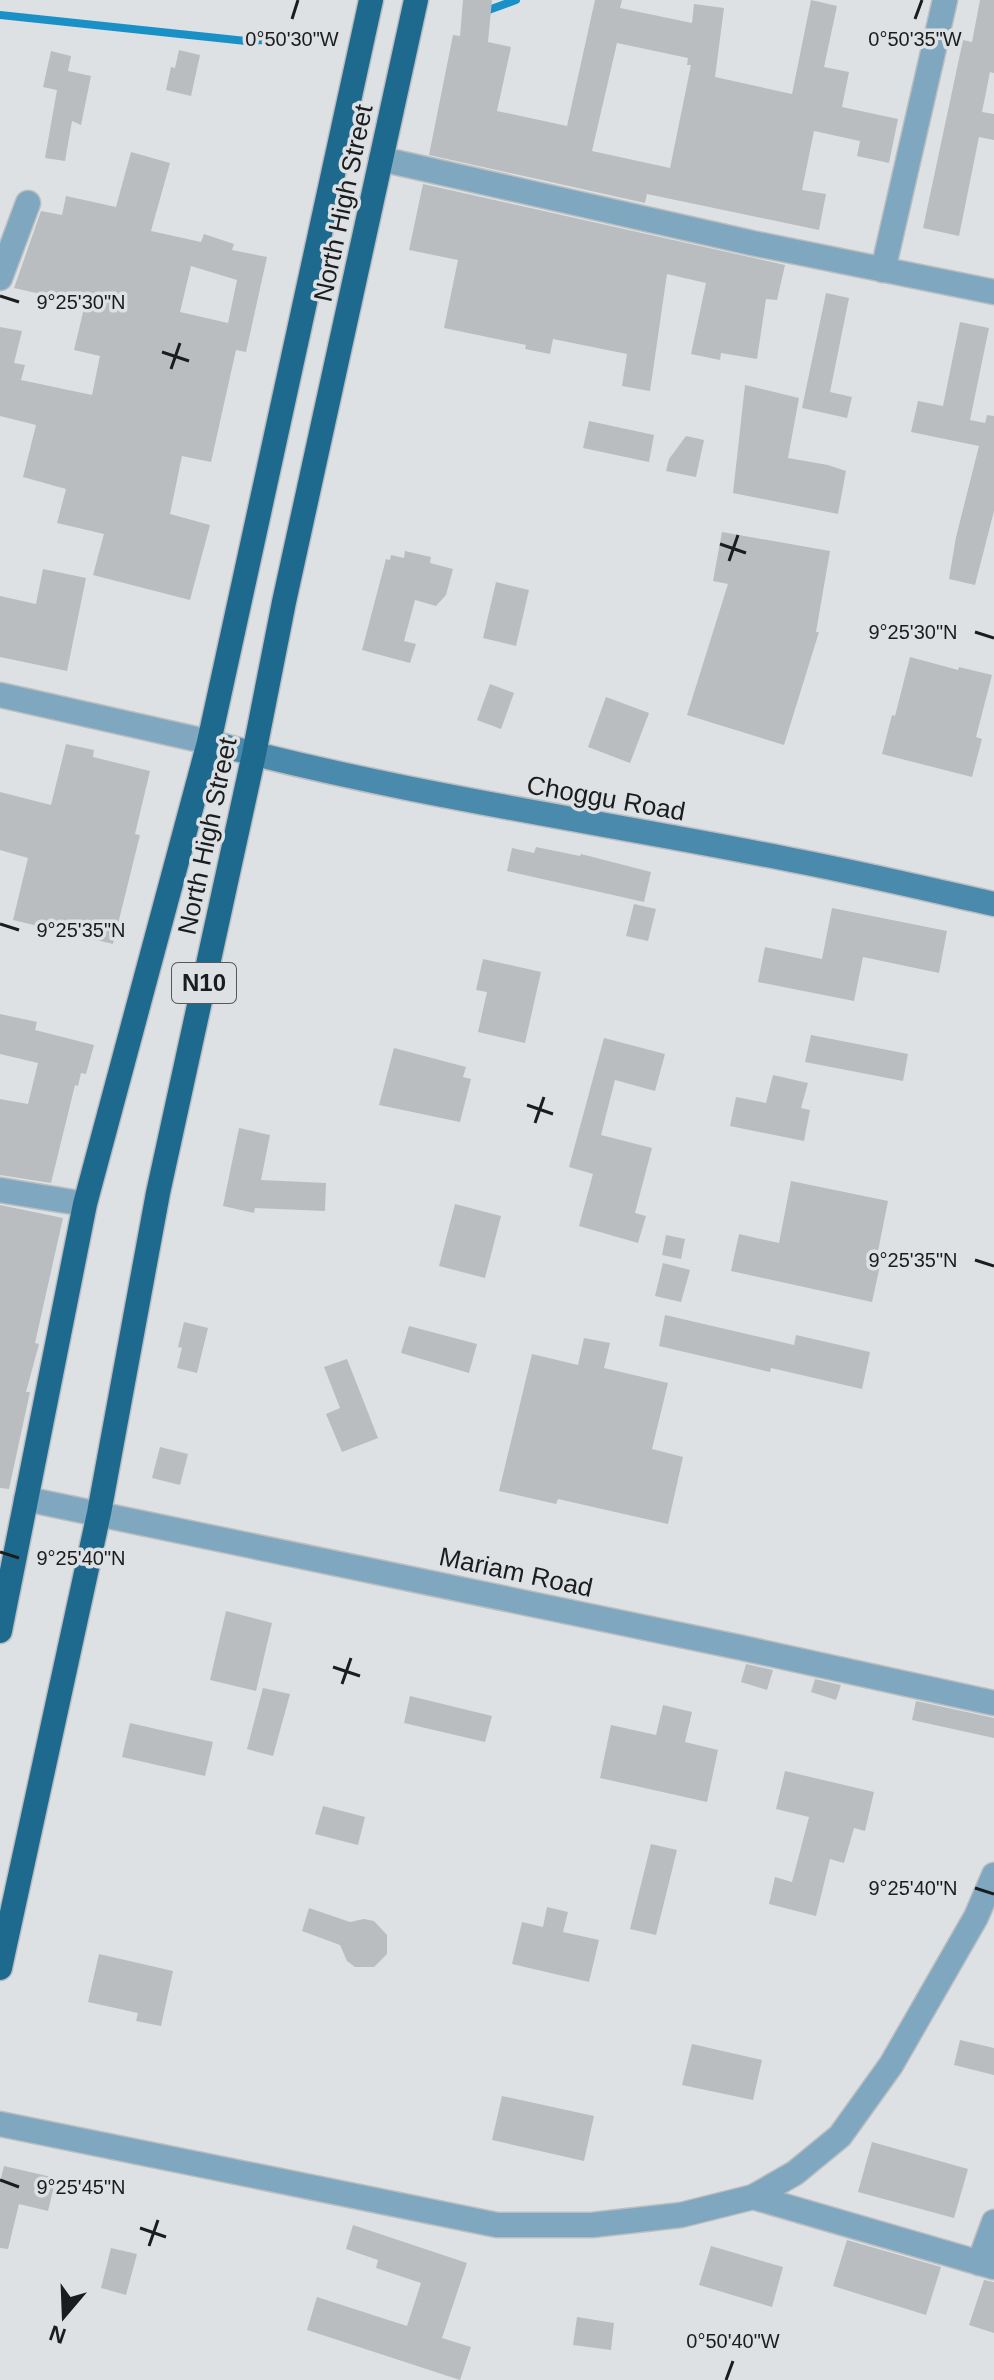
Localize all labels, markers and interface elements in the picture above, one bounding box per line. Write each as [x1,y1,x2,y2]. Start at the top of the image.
text: 0°50'30"W [245,28,339,50]
text: 0°50'35"W [868,28,962,50]
street label: North High Street [307,101,379,304]
text: 9°25'30"N [37,291,125,313]
text: 9°25'30"N [869,621,957,643]
street label: North High Street [171,734,243,937]
street label: Choggu Road [524,769,688,827]
text: 9°25'35"N [37,919,125,941]
road number: N10 [172,963,236,1003]
text: 9°25'35"N [869,1249,957,1271]
street label: Mariam Road [437,1541,595,1603]
text: 9°25'40"N [37,1547,125,1569]
text: 9°25'40"N [869,1877,957,1899]
text: 9°25'45"N [37,2176,125,2198]
north arrow [24,2276,104,2356]
text: N [46,2320,69,2349]
text: 0°50'40"W [686,2330,780,2352]

